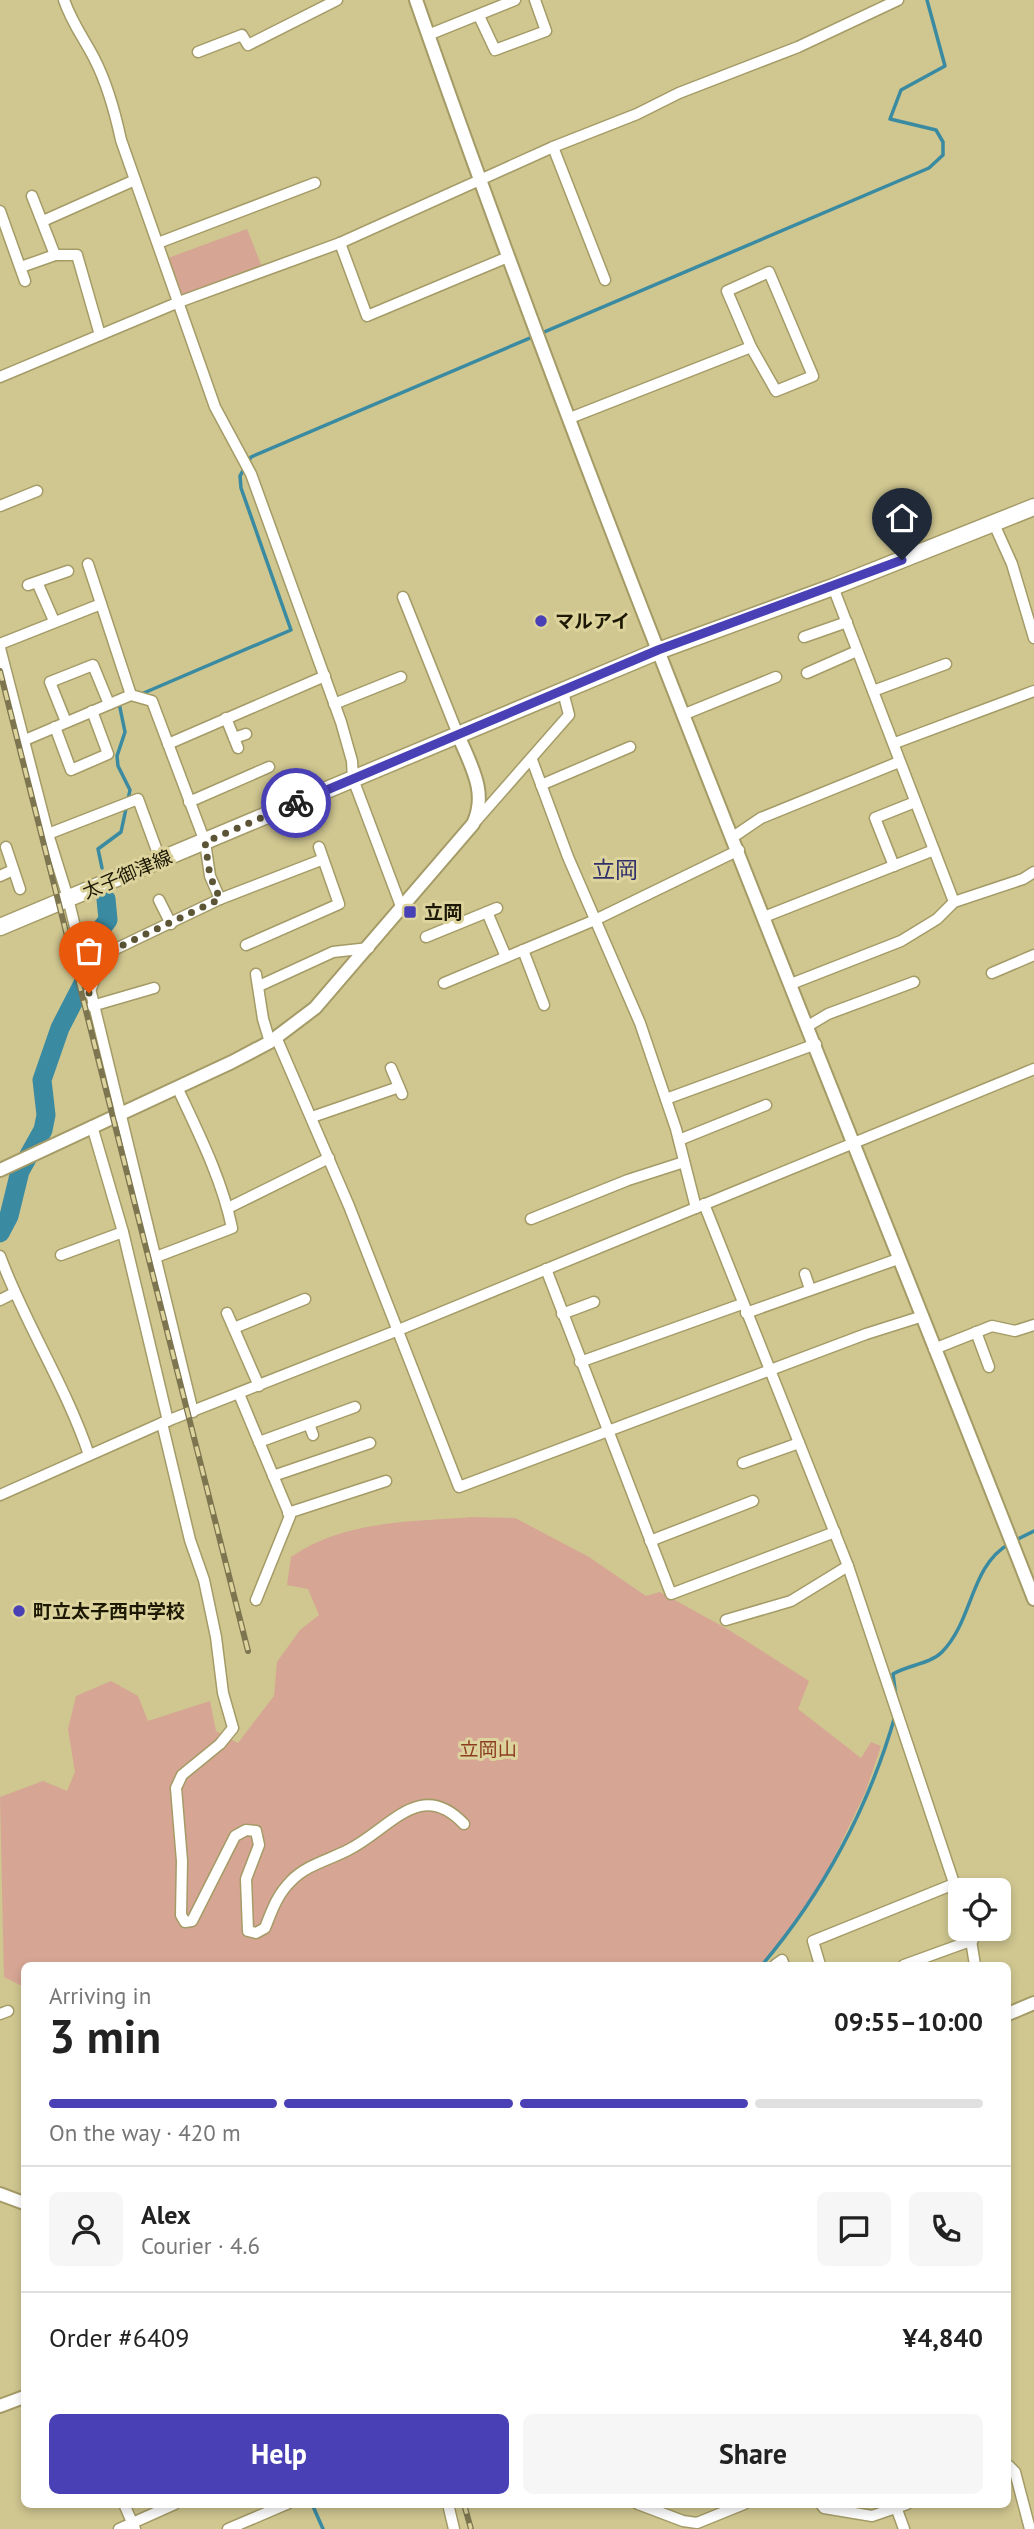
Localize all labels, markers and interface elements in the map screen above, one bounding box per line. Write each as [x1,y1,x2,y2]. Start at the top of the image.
pin [872,488,932,560]
icon: home [883,499,921,537]
place label: マルアイ [555,609,630,633]
marker: マルアイ [533,613,549,629]
courier [261,768,331,838]
icon: bike [277,784,315,822]
street label: 太子御津線 [79,844,175,904]
district label: 立岡 [592,855,638,884]
place label: 立岡 [424,900,462,924]
marker: 立岡 [402,904,418,920]
pin [59,921,119,993]
icon: bag [70,932,108,970]
place label: 町立太子西中学校 [33,1599,185,1623]
marker: 町立太子西中学校 [11,1603,27,1619]
park label: 立岡山 [459,1737,517,1761]
map controls [948,1878,1011,1941]
button: locate [948,1878,1011,1941]
text: Arriving in [49,1981,151,2010]
text: 09:55–10:00 [834,2005,983,2038]
text: 3 min [49,2006,161,2066]
text: On the way · 420 m [49,2118,241,2147]
button: person [49,2192,123,2266]
button: chat [817,2192,891,2266]
button: phone [909,2192,983,2266]
text: Alex [141,2198,191,2231]
text: Courier · 4.6 [141,2231,260,2260]
text: Order #6409 [49,2321,189,2354]
text: ¥4,840 [903,2321,983,2354]
button: Help [49,2414,509,2494]
button: Share [523,2414,983,2494]

